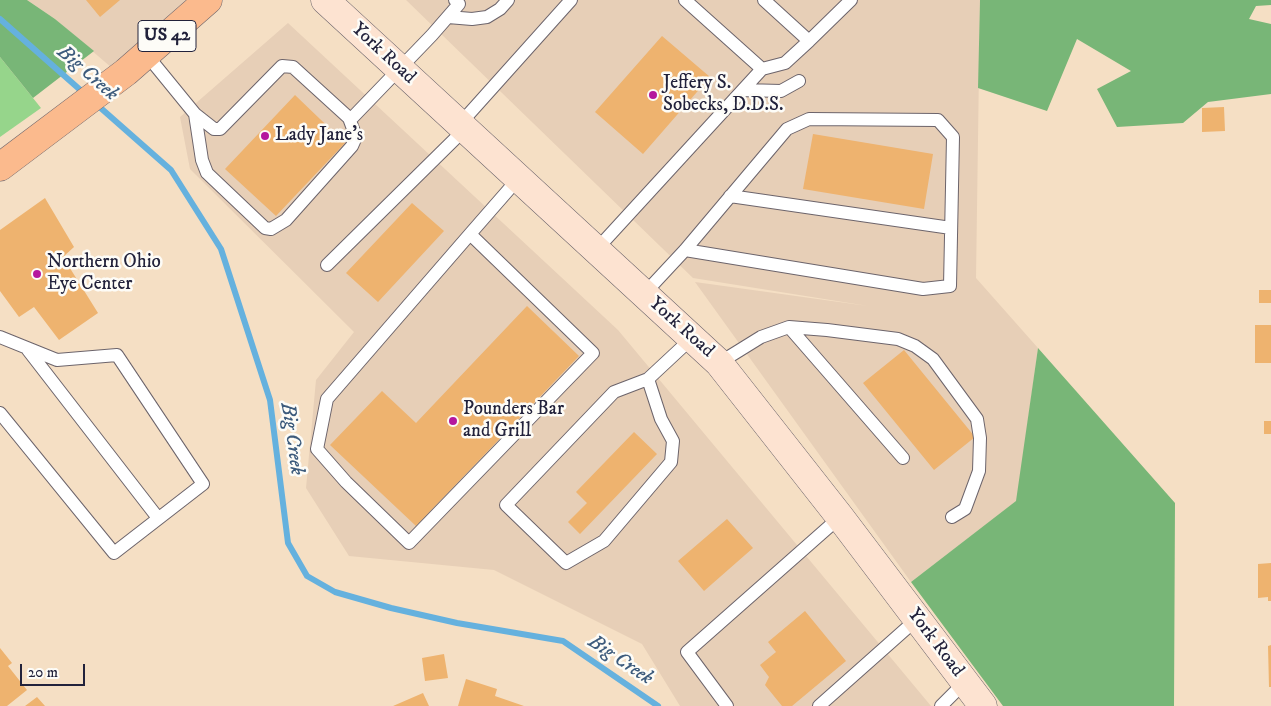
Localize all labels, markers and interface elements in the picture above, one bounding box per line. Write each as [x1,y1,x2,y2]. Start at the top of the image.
street label: York Road [346,18,420,90]
road number: US 42 [138,20,196,52]
water label: Big Creek [52,41,122,107]
place label: Jeffery S. Sobecks, D.D.S. [663,73,783,117]
marker: Jeffery S. Sobecks, D.D.S. [647,89,659,101]
place label: Lady Jane's [275,125,363,147]
marker: Lady Jane's [259,130,271,142]
place label: Northern Ohio Eye Center [47,252,161,296]
marker: Northern Ohio Eye Center [31,268,43,280]
street label: York Road [644,293,718,363]
place label: Pounders Bar and Grill [463,399,564,443]
water label: Big Creek [274,401,308,477]
marker: Pounders Bar and Grill [447,415,459,427]
street label: York Road [902,604,968,682]
water label: Big Creek [583,631,657,691]
scale bar [22,654,88,686]
text: 20 m [28,663,58,682]

